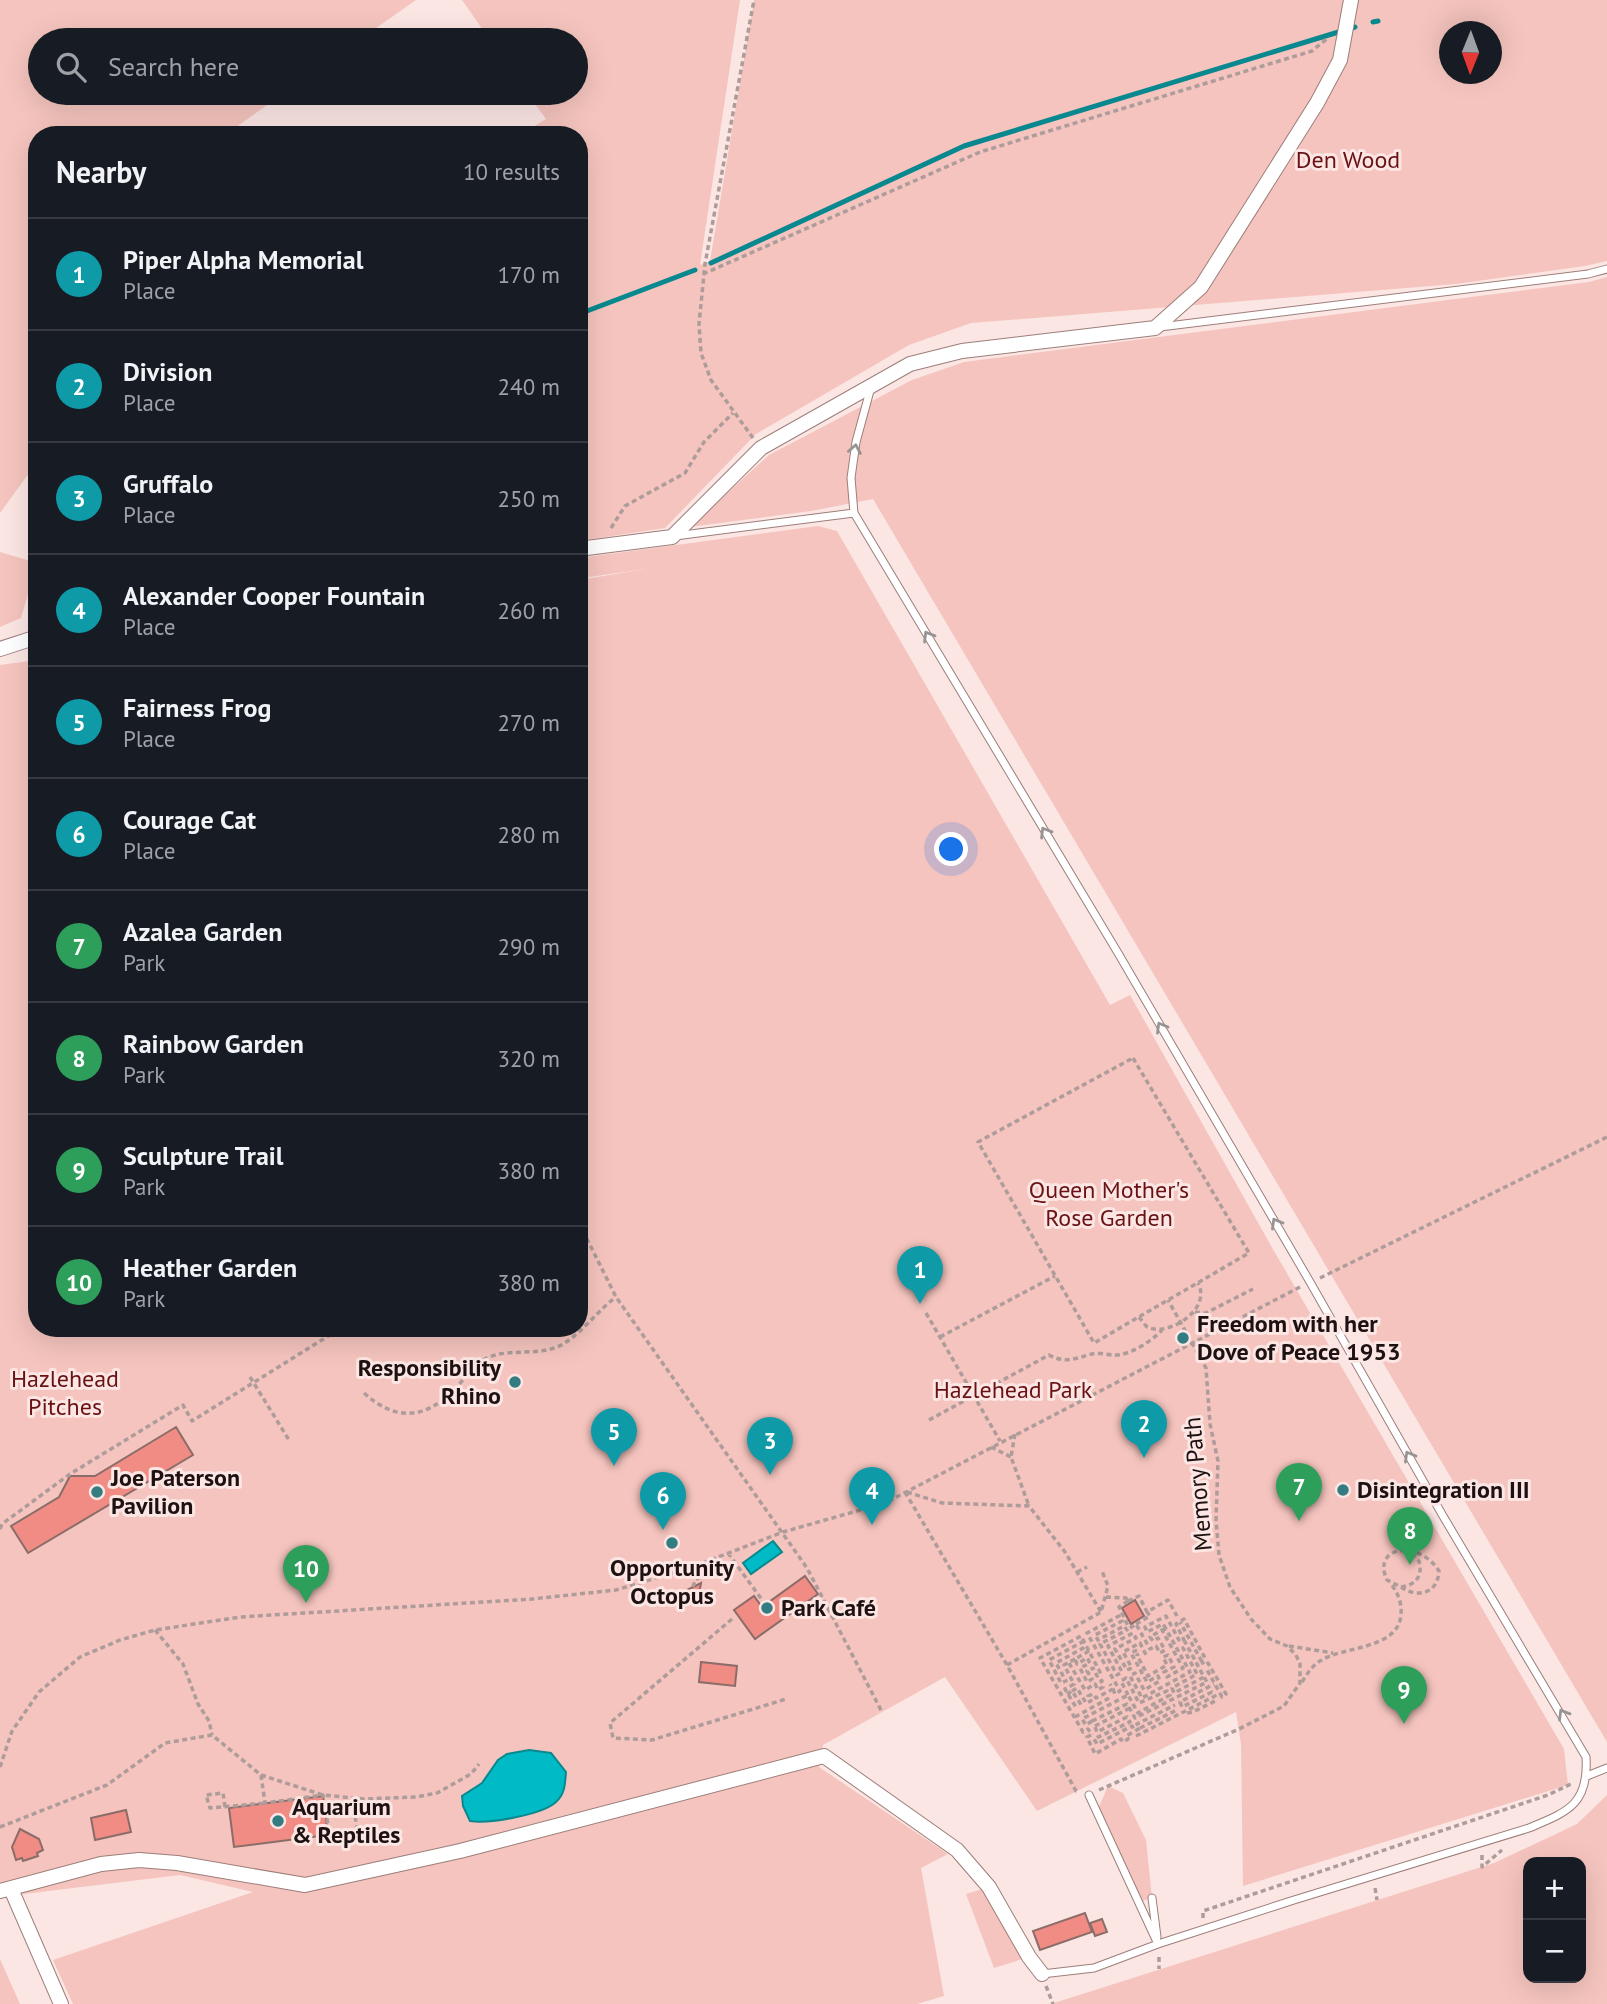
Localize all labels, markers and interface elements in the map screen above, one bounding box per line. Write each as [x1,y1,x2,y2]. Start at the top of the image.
north arrow [1439,21,1502,84]
search box [28,28,588,105]
icon: search [52,48,90,86]
text: Search here [108,50,239,83]
park label: Den Wood [1296,144,1400,175]
text: Nearby [56,152,146,191]
text: 10 results [463,157,560,186]
text: Piper Alpha Memorial [123,243,363,276]
text: 1 [72,260,86,289]
text: 170 m [498,260,560,289]
text: Place [123,276,176,305]
text: Division [123,355,212,388]
text: 2 [72,372,86,401]
text: 240 m [498,372,560,401]
text: Place [123,388,176,417]
one-way arrow [847,443,862,455]
text: Gruffalo [123,467,213,500]
text: 3 [72,484,86,513]
text: 250 m [498,484,560,513]
text: Place [123,500,176,529]
text: Alexander Cooper Fountain [123,579,425,612]
text: 4 [72,596,86,625]
text: 260 m [498,596,560,625]
text: Place [123,612,176,641]
one-way arrow [923,631,936,644]
text: Fairness Frog [123,691,271,724]
text: 5 [72,708,86,737]
text: 270 m [498,708,560,737]
text: Place [123,724,176,753]
text: Courage Cat [123,803,256,836]
text: 6 [72,820,86,849]
text: 280 m [498,820,560,849]
one-way arrow [1040,826,1053,839]
your location [934,832,968,866]
text: Place [123,836,176,865]
text: Azalea Garden [123,915,282,948]
text: 7 [72,932,86,961]
text: 290 m [498,932,560,961]
text: Park [123,948,165,977]
one-way arrow [1156,1022,1169,1035]
text: Rainbow Garden [123,1027,304,1060]
text: 8 [72,1044,86,1073]
text: 320 m [498,1044,560,1073]
text: Park [123,1060,165,1089]
text: Sculpture Trail [123,1139,283,1172]
text: 9 [72,1156,86,1185]
text: 380 m [498,1156,560,1185]
text: Park [123,1172,165,1201]
park label: Queen Mother's Rose Garden [1029,1174,1189,1233]
one-way arrow [1271,1218,1284,1231]
pin: 1 [897,1246,943,1304]
text: Heather Garden [123,1251,297,1284]
text: 10 [66,1268,92,1297]
text: 380 m [498,1268,560,1297]
text: Park [123,1284,165,1313]
place label: Freedom with her Dove of Peace 1953 [1197,1308,1401,1367]
marker: Freedom with her Dove of Peace 1953 [1175,1330,1191,1346]
place label: Responsibility Rhino [358,1352,502,1411]
park label: Hazlehead Pitches [11,1363,119,1422]
marker: Responsibility Rhino [507,1374,523,1390]
park label: Hazlehead Park [934,1374,1093,1405]
pin: 2 [1121,1400,1167,1458]
pin: 5 [591,1408,637,1466]
street label: Memory Path [1176,1416,1219,1552]
pin: 3 [747,1417,793,1475]
one-way arrow [1404,1450,1417,1463]
place label: Joe Paterson Pavilion [110,1462,240,1521]
pin: 7 [1276,1463,1322,1521]
pin: 4 [849,1467,895,1525]
pin: 6 [640,1472,686,1530]
place label: Disintegration III [1357,1474,1530,1505]
marker: Disintegration III [1335,1482,1351,1498]
marker: Joe Paterson Pavilion [89,1484,105,1500]
pin: 8 [1387,1507,1433,1565]
marker: Opportunity Octopus [664,1535,680,1551]
pin: 10 [283,1545,329,1603]
place label: Opportunity Octopus [610,1552,735,1611]
place label: Park Café [781,1592,876,1623]
marker: Park Café [759,1600,775,1616]
pin: 9 [1381,1666,1427,1724]
one-way arrow [1558,1709,1571,1722]
place label: Aquarium & Reptiles [292,1791,400,1850]
marker: Aquarium & Reptiles [270,1813,286,1829]
map controls [1523,1857,1586,1983]
button: + [1523,1857,1586,1920]
button: − [1523,1920,1586,1983]

